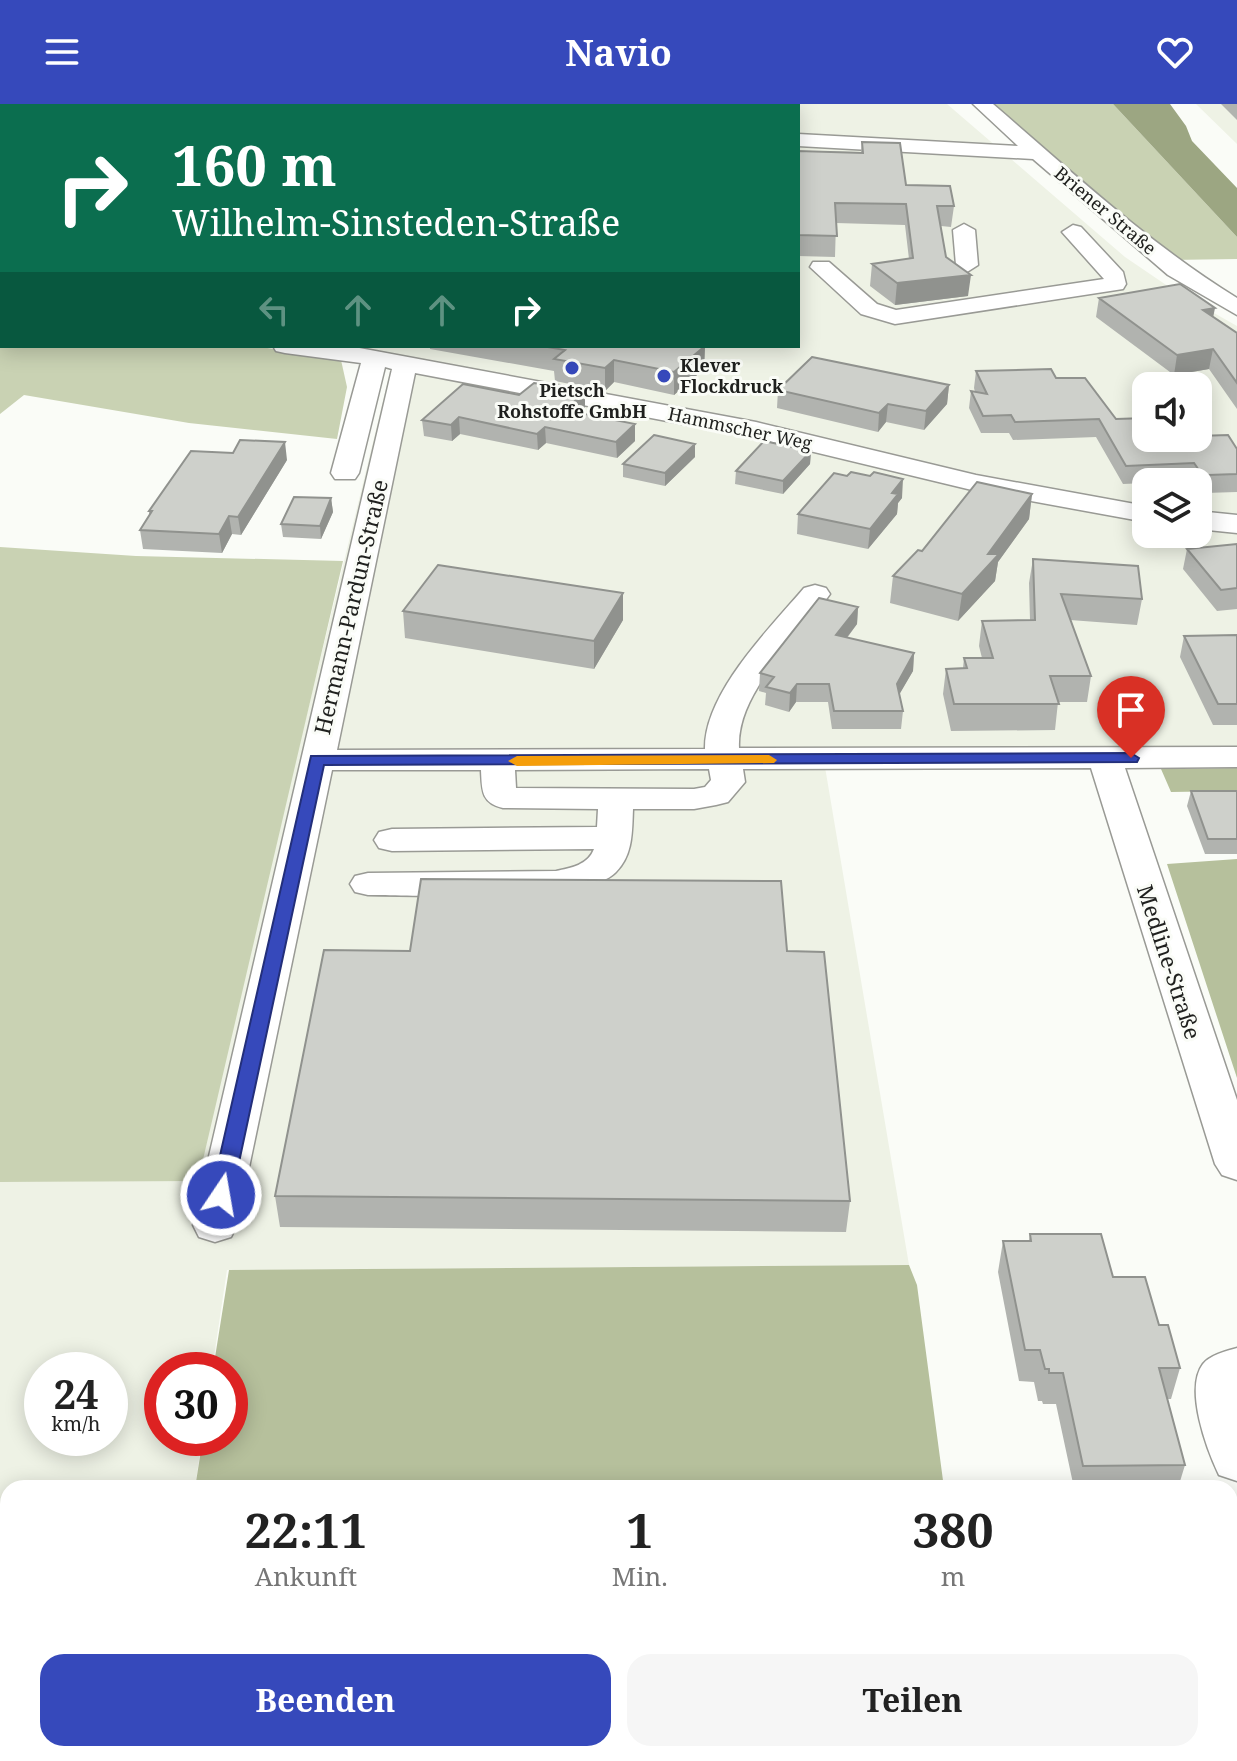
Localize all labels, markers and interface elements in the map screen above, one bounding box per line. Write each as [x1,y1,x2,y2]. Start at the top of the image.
text: Navio [565,28,672,77]
icon: menu [40,30,84,74]
icon: heart [1153,30,1197,74]
text: 160 m [172,126,337,202]
icon: right [40,136,144,240]
street label: Briener Straße [1050,161,1162,260]
text: Wilhelm-Sinsteden-Straße [172,198,620,247]
icon: left [252,288,296,332]
icon: ahead [336,288,380,332]
icon: ahead [420,288,464,332]
icon: right [504,288,548,332]
place label: Klever Flockdruck [680,353,784,398]
marker: Pietsch Rohstoffe GmbH [563,359,581,377]
marker: Klever Flockdruck [655,367,673,385]
map controls [1132,372,1212,548]
button: sound [1132,372,1212,452]
place label: Pietsch Rohstoffe GmbH [497,378,647,423]
street label: Hammscher Weg [666,401,815,455]
button: layers [1132,468,1212,548]
street label: Hermann-Pardun-Straße [306,476,394,737]
pin [1097,676,1165,758]
icon: arrive [1109,688,1153,732]
street label: Medline-Straße [1131,881,1209,1043]
position arrow [179,1153,263,1237]
speed limit sign: 30 [144,1352,248,1456]
text: 24 [53,1366,99,1421]
text: km/h [51,1410,101,1437]
text: 22:11 [244,1497,367,1562]
text: 1 [626,1497,653,1562]
text: 380 [912,1497,994,1562]
text: Ankunft [255,1558,357,1594]
text: Min. [612,1558,668,1594]
text: m [941,1558,965,1594]
button: Beenden [40,1654,611,1746]
button: Teilen [627,1654,1198,1746]

